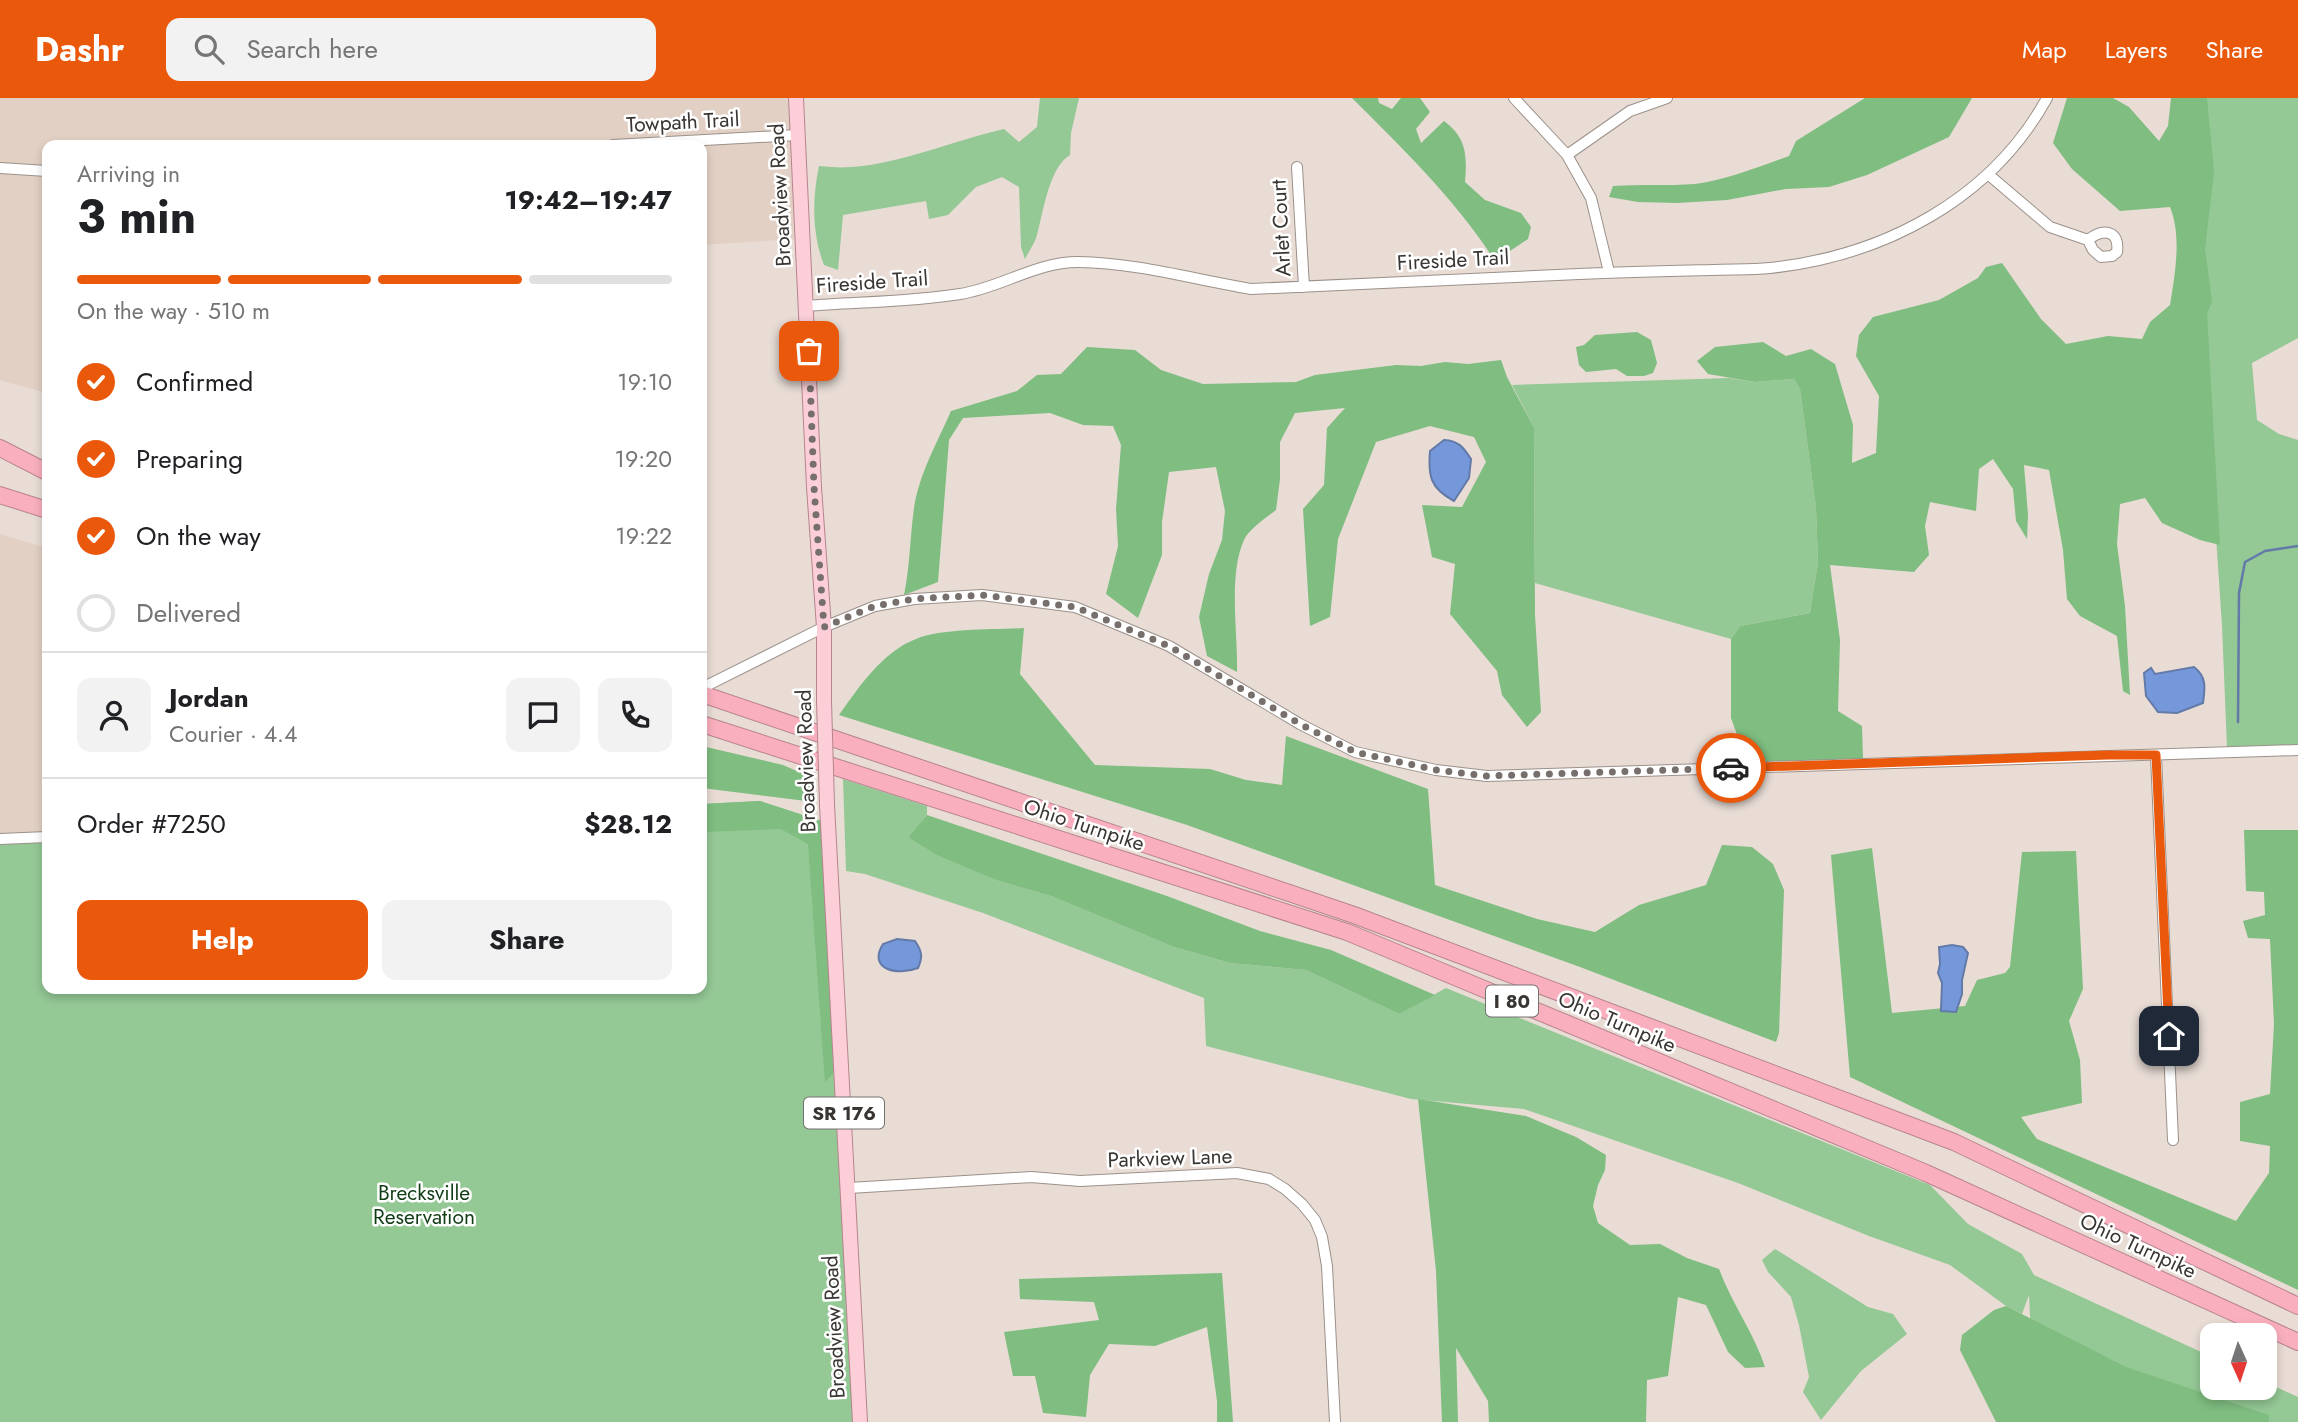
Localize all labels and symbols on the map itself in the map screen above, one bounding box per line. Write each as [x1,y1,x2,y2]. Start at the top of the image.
street label: Towpath Trail [626,104,740,140]
street label: Broadview Road [761,123,799,267]
street label: Arlet Court [1263,179,1299,277]
street label: Fireside Trail [1396,242,1510,278]
street label: Fireside Trail [815,263,929,301]
pin [779,321,839,381]
street label: Broadview Road [789,689,823,833]
courier [1696,733,1766,803]
street label: Ohio Turnpike [1020,791,1148,859]
street label: Ohio Turnpike [1553,984,1681,1060]
road number: I 80 [1486,986,1538,1016]
pin [2139,1006,2199,1066]
road number: SR 176 [804,1098,884,1128]
street label: Parkview Lane [1107,1141,1233,1175]
park label: Brecksville Reservation [373,1178,475,1232]
street label: Ohio Turnpike [2075,1206,2201,1286]
street label: Broadview Road [815,1255,853,1399]
north arrow [2200,1323,2277,1400]

